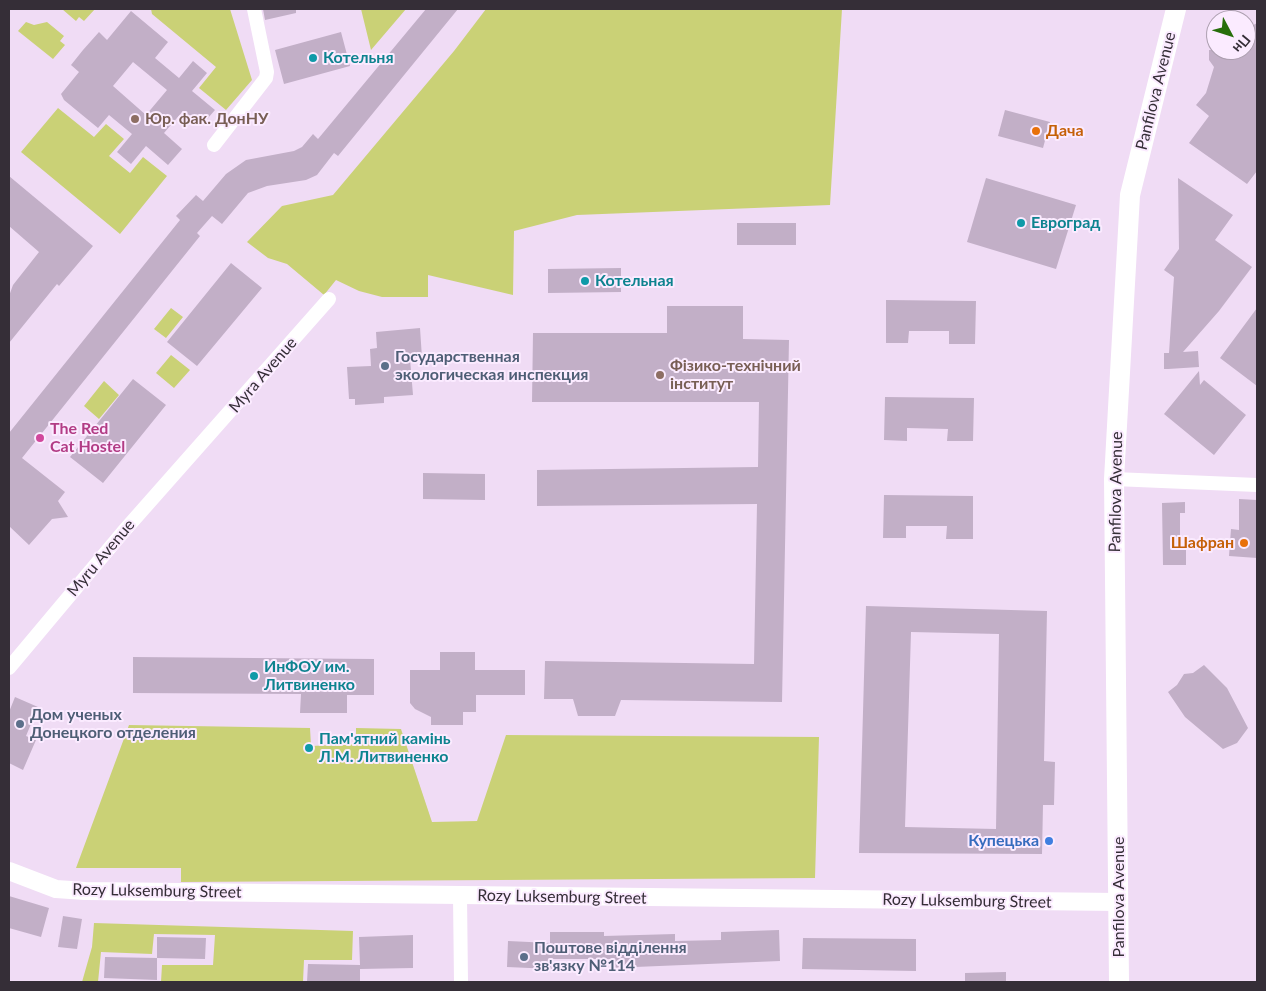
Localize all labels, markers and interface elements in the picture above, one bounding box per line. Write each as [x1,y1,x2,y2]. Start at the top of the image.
north arrow [1206,10,1256,60]
street label: Panfilova Avenue [1132,30,1180,152]
text: Пн [1230,32,1255,57]
place label: Котельня [323,48,394,68]
marker: Котельня [307,52,319,64]
place label: Юр. фак. ДонНУ [145,109,268,129]
marker: Юр. фак. ДонНУ [129,113,141,125]
place label: Дача [1046,121,1084,141]
marker: Дача [1030,125,1042,137]
place label: Евроград [1031,213,1100,233]
marker: Евроград [1015,217,1027,229]
place label: Котельная [595,271,674,291]
marker: Котельная [579,275,591,287]
street label: Myra Avenue [225,333,301,417]
place label: Государственная экологическая инспекция [395,347,588,385]
place label: Фізико-технічний інститут [670,356,801,394]
marker: Государственная экологическая инспекция [379,360,391,372]
marker: Фізико-технічний інститут [654,369,666,381]
place label: The Red Cat Hostel [50,419,125,457]
street label: Panfilova Avenue [1105,431,1127,553]
marker: The Red Cat Hostel [34,432,46,444]
street label: Myru Avenue [63,516,139,600]
place label: Шафран [1171,533,1234,553]
marker: Шафран [1238,537,1250,549]
place label: ИнФОУ им. Литвиненко [264,657,355,695]
marker: ИнФОУ им. Литвиненко [248,670,260,682]
place label: Дом ученых Донецкого отделения [30,705,196,743]
marker: Дом ученых Донецкого отделения [14,718,26,730]
place label: Пам'ятний камінь Л.М. Литвиненко [319,729,451,767]
marker: Пам'ятний камінь Л.М. Литвиненко [303,742,315,754]
place label: Купецька [968,831,1039,851]
marker: Купецька [1043,835,1055,847]
street label: Panfilova Avenue [1109,837,1129,957]
street label: Rozy Luksemburg Street [72,880,242,902]
street label: Rozy Luksemburg Street [477,886,647,908]
street label: Rozy Luksemburg Street [882,890,1052,912]
place label: Поштове відділення зв'язку №114 [534,938,687,976]
marker: Поштове відділення зв'язку №114 [518,951,530,963]

